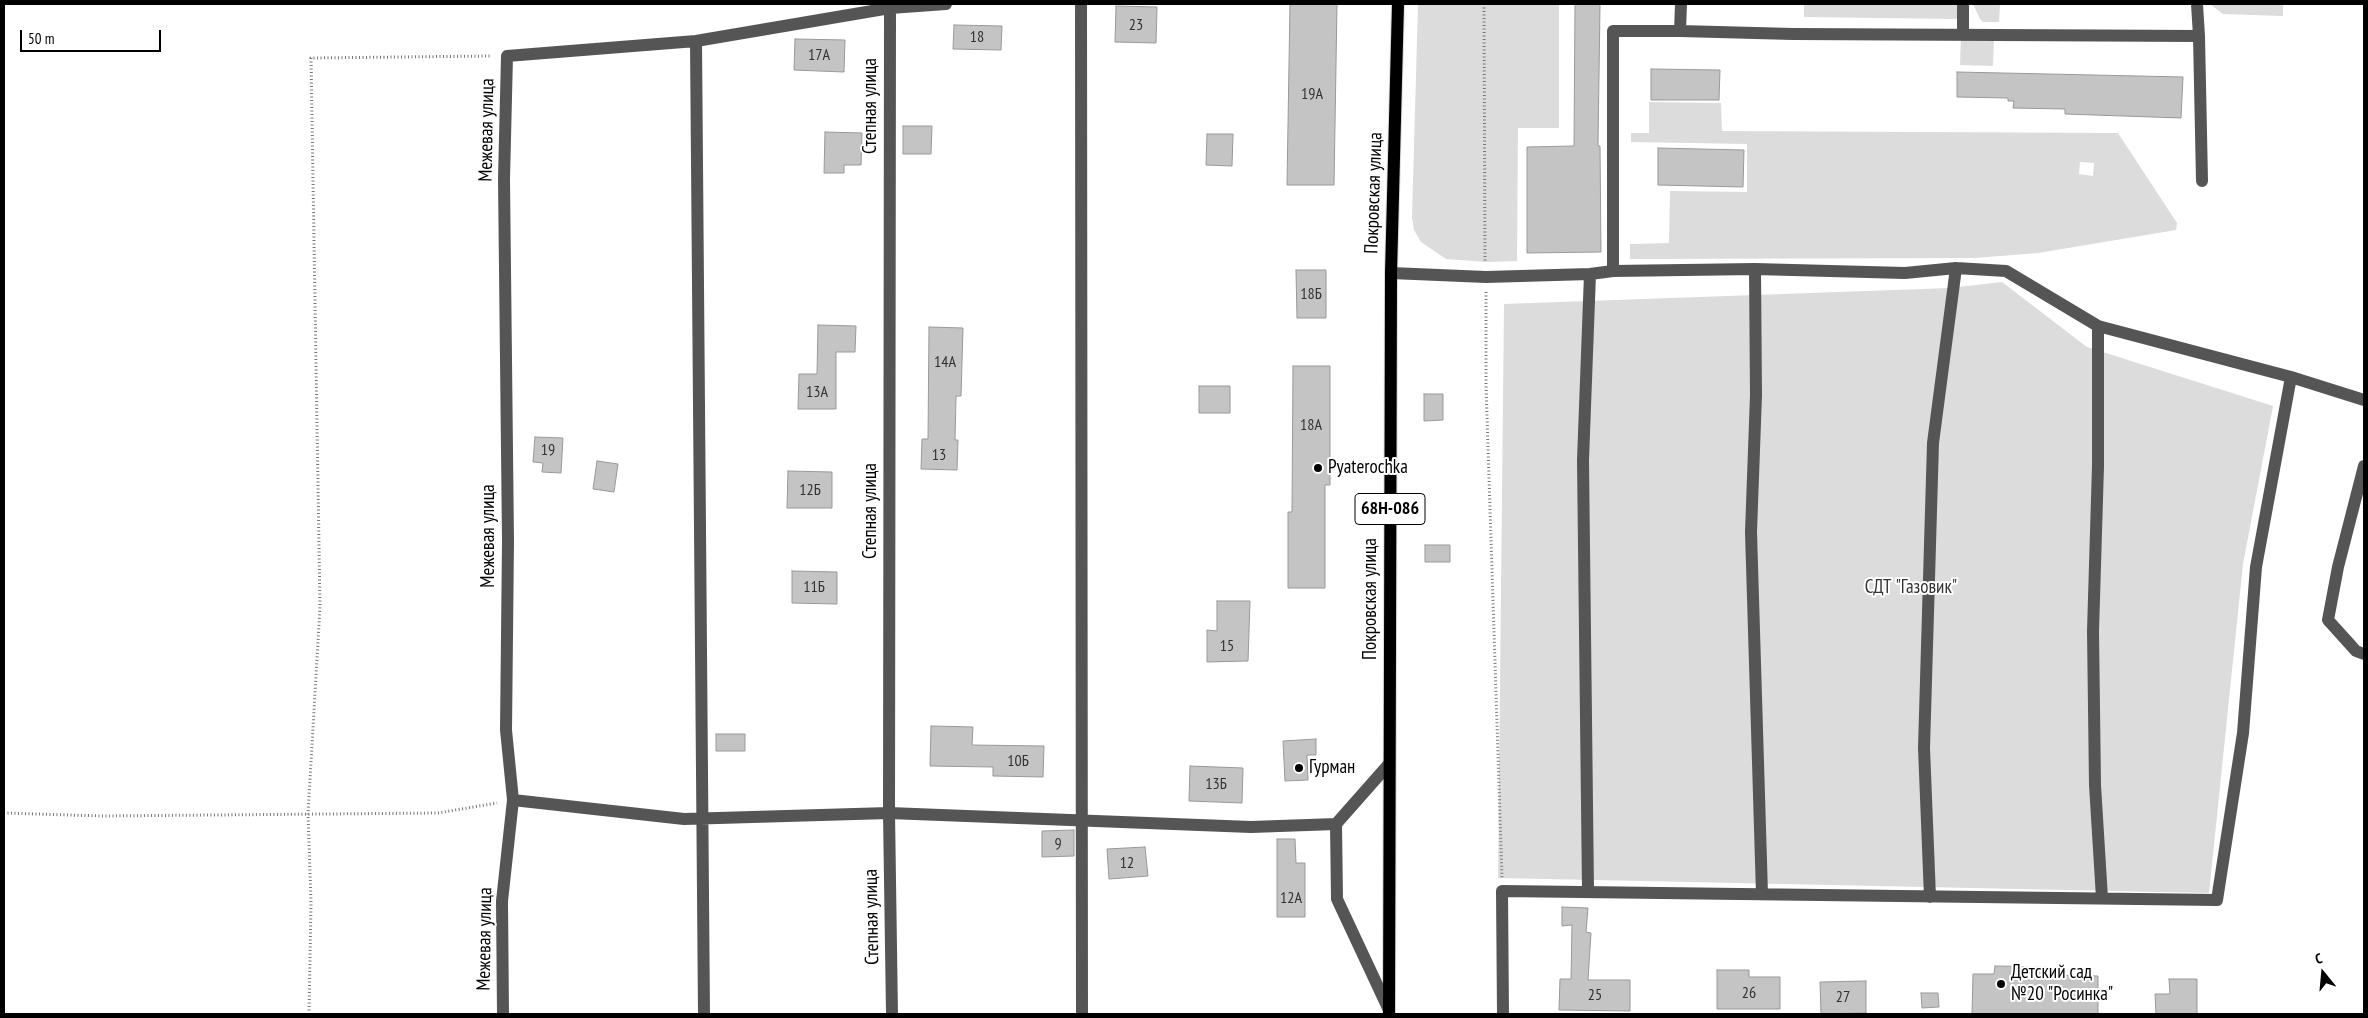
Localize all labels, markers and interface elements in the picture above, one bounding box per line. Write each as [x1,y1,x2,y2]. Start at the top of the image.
house number: 23 [1129,15,1143,35]
scale bar [22,20,164,52]
house number: 18 [970,27,984,47]
text: 50 m [28,29,54,48]
house number: 17А [808,45,830,65]
street label: Степная улица [860,58,882,154]
street label: Межевая улица [475,78,499,182]
house number: 19А [1301,84,1323,104]
street label: Покровская улица [1360,132,1388,254]
house number: 18Б [1300,284,1322,304]
house number: 14А [934,352,956,372]
house number: 13А [806,382,828,402]
house number: 18А [1300,415,1322,435]
house number: 19 [541,440,555,460]
house number: 13 [932,445,946,465]
place label: Pyaterochka [1328,457,1408,479]
marker: Pyaterochka [1312,462,1324,474]
street label: Степная улица [860,463,882,559]
house number: 12Б [799,480,821,500]
street label: Межевая улица [478,484,500,588]
road number: 68Н-086 [1355,494,1425,524]
street label: Покровская улица [1360,538,1382,660]
house number: 11Б [803,577,825,597]
park label: СДТ "Газовик" [1865,577,1957,599]
house number: 15 [1220,636,1234,656]
house number: 10Б [1007,751,1029,771]
place label: Гурман [1309,757,1355,779]
marker: Гурман [1293,762,1305,774]
house number: 13Б [1205,774,1227,794]
house number: 9 [1054,834,1062,854]
house number: 12 [1120,853,1134,873]
street label: Степная улица [860,869,884,965]
street label: Межевая улица [473,887,497,991]
house number: 12А [1280,888,1302,908]
north arrow [2298,948,2348,998]
text: С [2313,949,2324,968]
place label: Детский сад №20 "Росинка" [2011,962,2113,1006]
marker: Детский сад №20 "Росинка" [1995,978,2007,990]
house number: 26 [1742,983,1756,1003]
house number: 25 [1588,985,1602,1005]
house number: 27 [1836,987,1850,1007]

